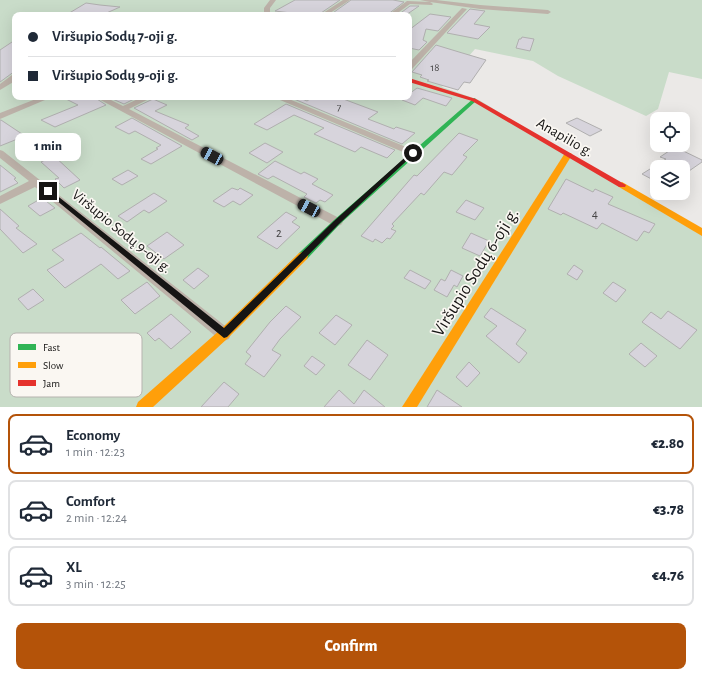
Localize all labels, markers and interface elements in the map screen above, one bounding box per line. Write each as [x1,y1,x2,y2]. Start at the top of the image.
text: Viršupio Sodų 7-oji g. [52,29,177,44]
house number: 18 [431,62,440,73]
text: Viršupio Sodų 9-oji g. [52,68,178,83]
house number: 7 [337,102,342,113]
map controls [650,112,690,200]
button: locate [650,112,690,152]
street label: Anapilio g. [534,115,596,160]
callout: 1 min [15,133,81,161]
text: 1 min [34,140,62,153]
route start [404,144,422,162]
car [199,145,225,167]
button: layers [650,160,690,200]
route end [39,182,57,200]
street label: Viršupio Sodų 9-oji g. [69,187,174,276]
car [296,197,322,219]
street label: Viršupio Sodų 6-oji g. [429,205,523,340]
house number: 4 [592,208,598,221]
house number: 2 [276,227,282,240]
legend [10,333,142,397]
text: Fast [43,342,61,353]
text: Slow [43,360,64,371]
text: Jam [43,378,60,389]
icon: car [18,426,54,462]
text: Economy [66,428,120,443]
text: €2.80 [651,436,684,451]
text: 1 min · 12:23 [66,446,125,459]
icon: car [18,492,54,528]
text: Comfort [66,494,115,509]
text: €3.78 [653,502,684,517]
text: 2 min · 12:24 [66,512,127,525]
icon: car [18,558,54,594]
text: XL [66,560,82,575]
text: €4.76 [652,568,684,583]
text: 3 min · 12:25 [66,578,126,591]
button: Confirm [16,623,686,669]

